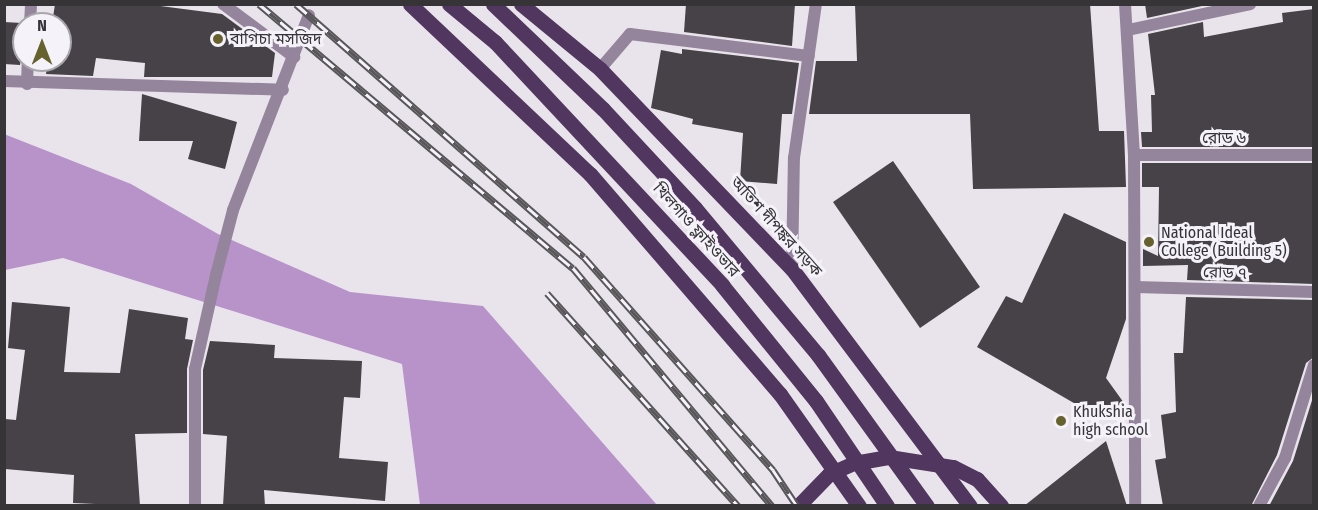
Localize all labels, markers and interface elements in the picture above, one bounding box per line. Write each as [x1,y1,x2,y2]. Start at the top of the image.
north arrow [12,12,72,72]
text: N [37,16,47,35]
place label: বাগিচা মসজিদ [230,29,322,49]
marker: বাগিচা মসজিদ [211,32,225,46]
street label: রোড ৬ [1202,128,1246,148]
street label: অতিশ দীপঙ্কর সড়ক [726,173,826,281]
street label: খিলগাও ফ্লাইওভার [649,179,743,281]
place label: National Ideal College (Building 5) [1161,223,1287,261]
marker: National Ideal College (Building 5) [1142,235,1156,249]
street label: রোড ৭ [1203,263,1247,283]
place label: Khukshia high school [1073,402,1148,440]
marker: Khukshia high school [1054,414,1068,428]

